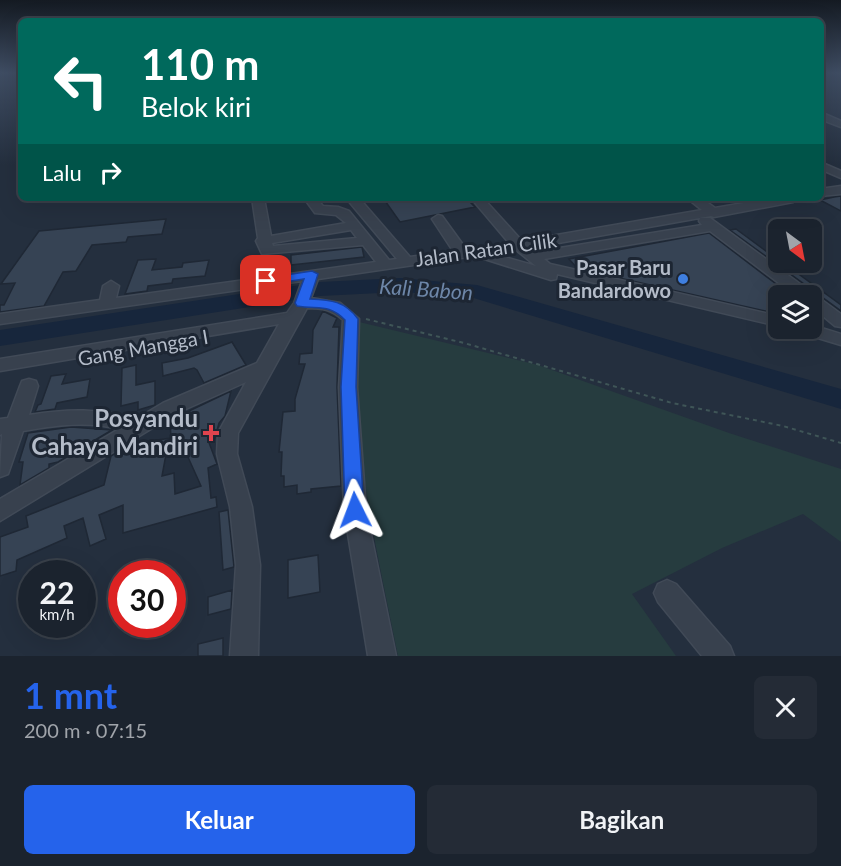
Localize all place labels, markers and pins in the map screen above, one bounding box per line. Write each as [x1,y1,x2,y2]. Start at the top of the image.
pin [240,255,291,306]
place label: Pasar Baru Bandardowo [558,255,671,302]
marker: Pasar Baru Bandardowo [676,272,690,286]
place label: Posyandu Cahaya Mandiri [31,403,198,460]
marker: Posyandu Cahaya Mandiri [202,424,220,442]

